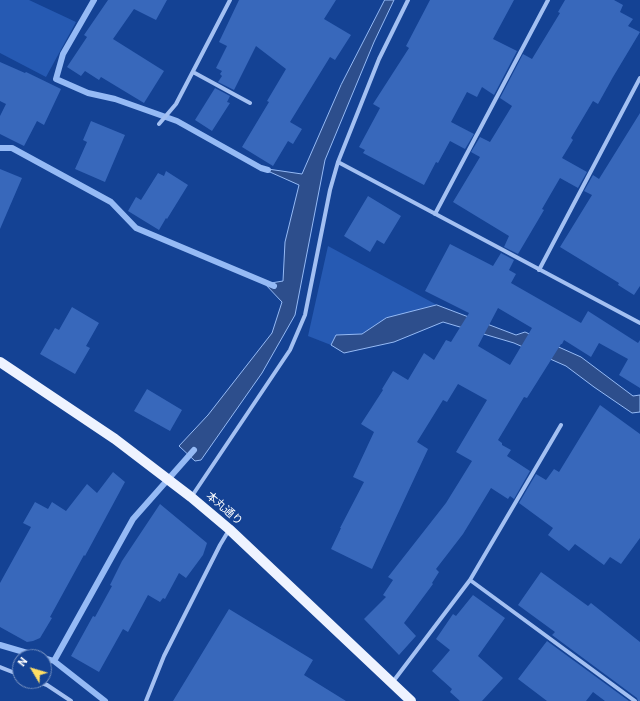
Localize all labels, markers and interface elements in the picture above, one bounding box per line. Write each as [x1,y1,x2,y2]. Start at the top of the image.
street label: 本丸通り [203,490,245,528]
north arrow [12,649,52,689]
text: N [15,655,30,669]

